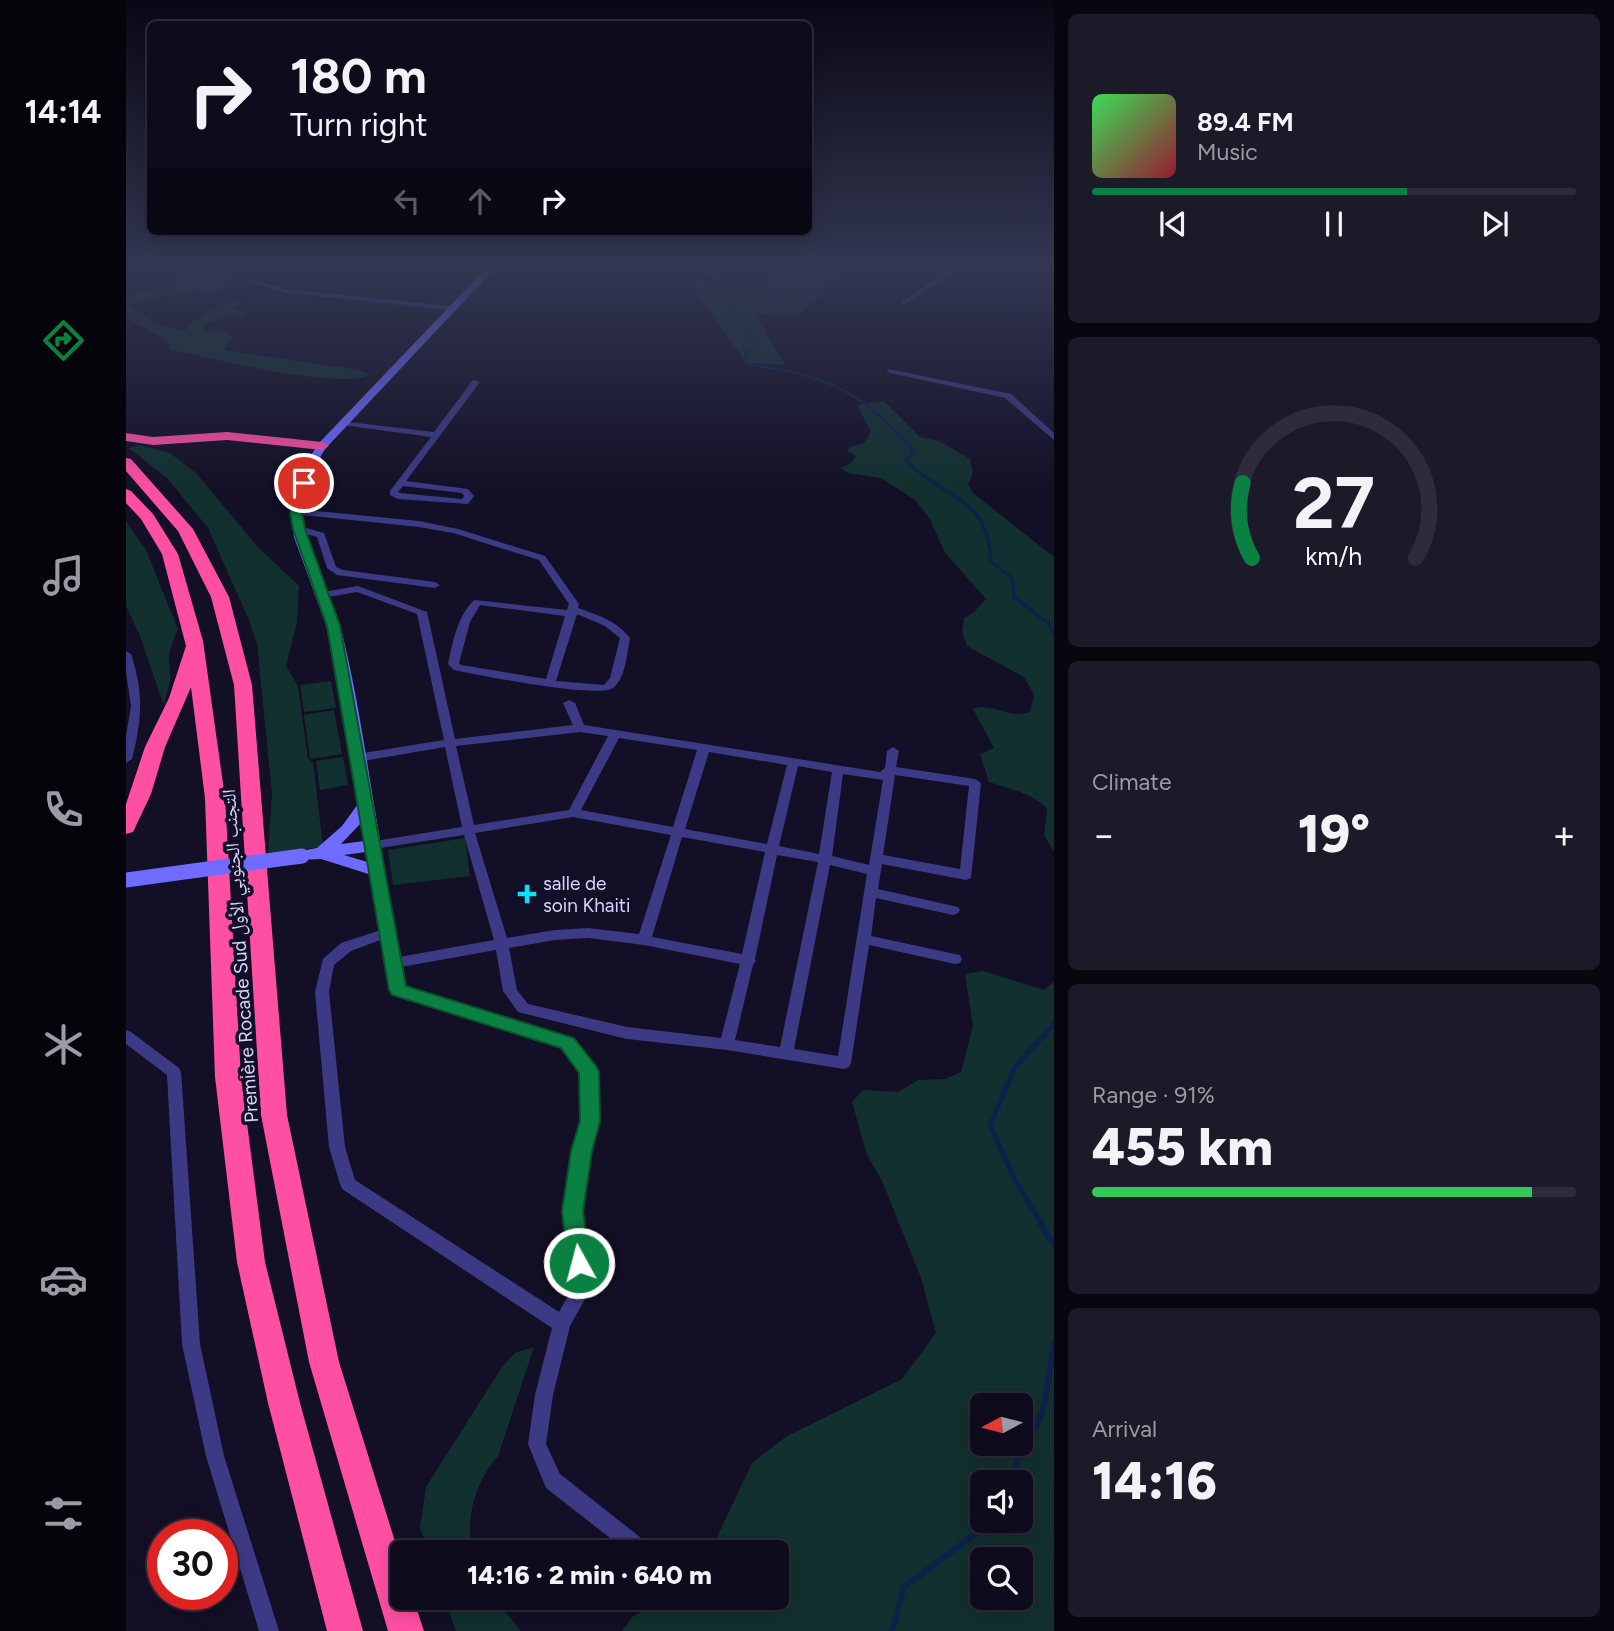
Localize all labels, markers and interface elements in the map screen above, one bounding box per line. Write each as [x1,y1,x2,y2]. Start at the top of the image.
text: 180 m [290,46,427,105]
icon: right [175,49,266,140]
text: 14:14 [24,93,102,131]
text: Turn right [290,106,428,144]
text: 89.4 FM [1197,106,1294,138]
text: Music [1197,138,1258,166]
icon: left [388,182,426,220]
icon: ahead [461,182,499,220]
icon: right [534,182,572,220]
icon: previous [1154,205,1192,243]
icon: pause [1315,205,1353,243]
icon: next [1476,205,1514,243]
icon: directions [39,316,88,365]
pin [274,453,334,513]
text: 27 [1293,460,1375,547]
icon: arrive [285,464,323,502]
text: km/h [1305,541,1363,571]
icon: music [39,551,88,600]
text: Climate [1092,768,1171,796]
icon: phone [39,785,88,834]
street label: Première Rocade Sud التجنب الجنوبي الأول [217,788,267,1124]
text: 19° [1298,803,1370,865]
text: − [1092,812,1116,858]
text: + [1552,812,1576,858]
place label: salle de soin Khaiti [543,872,630,917]
marker: salle de soin Khaiti [517,884,537,904]
icon: climate [39,1020,88,1069]
text: Range · 91% [1092,1081,1215,1109]
text: 455 km [1092,1116,1273,1178]
position arrow [542,1226,616,1300]
icon: car [39,1255,88,1304]
north arrow [970,1393,1032,1456]
map controls [970,1393,1033,1610]
text: Arrival [1092,1415,1157,1443]
text: 14:16 [1092,1450,1217,1512]
button: sound [970,1470,1033,1533]
icon: filters [39,1489,88,1538]
speed limit sign: 30 [147,1519,238,1610]
button: search [970,1547,1033,1610]
text: 14:16 · 2 min · 640 m [467,1559,712,1591]

